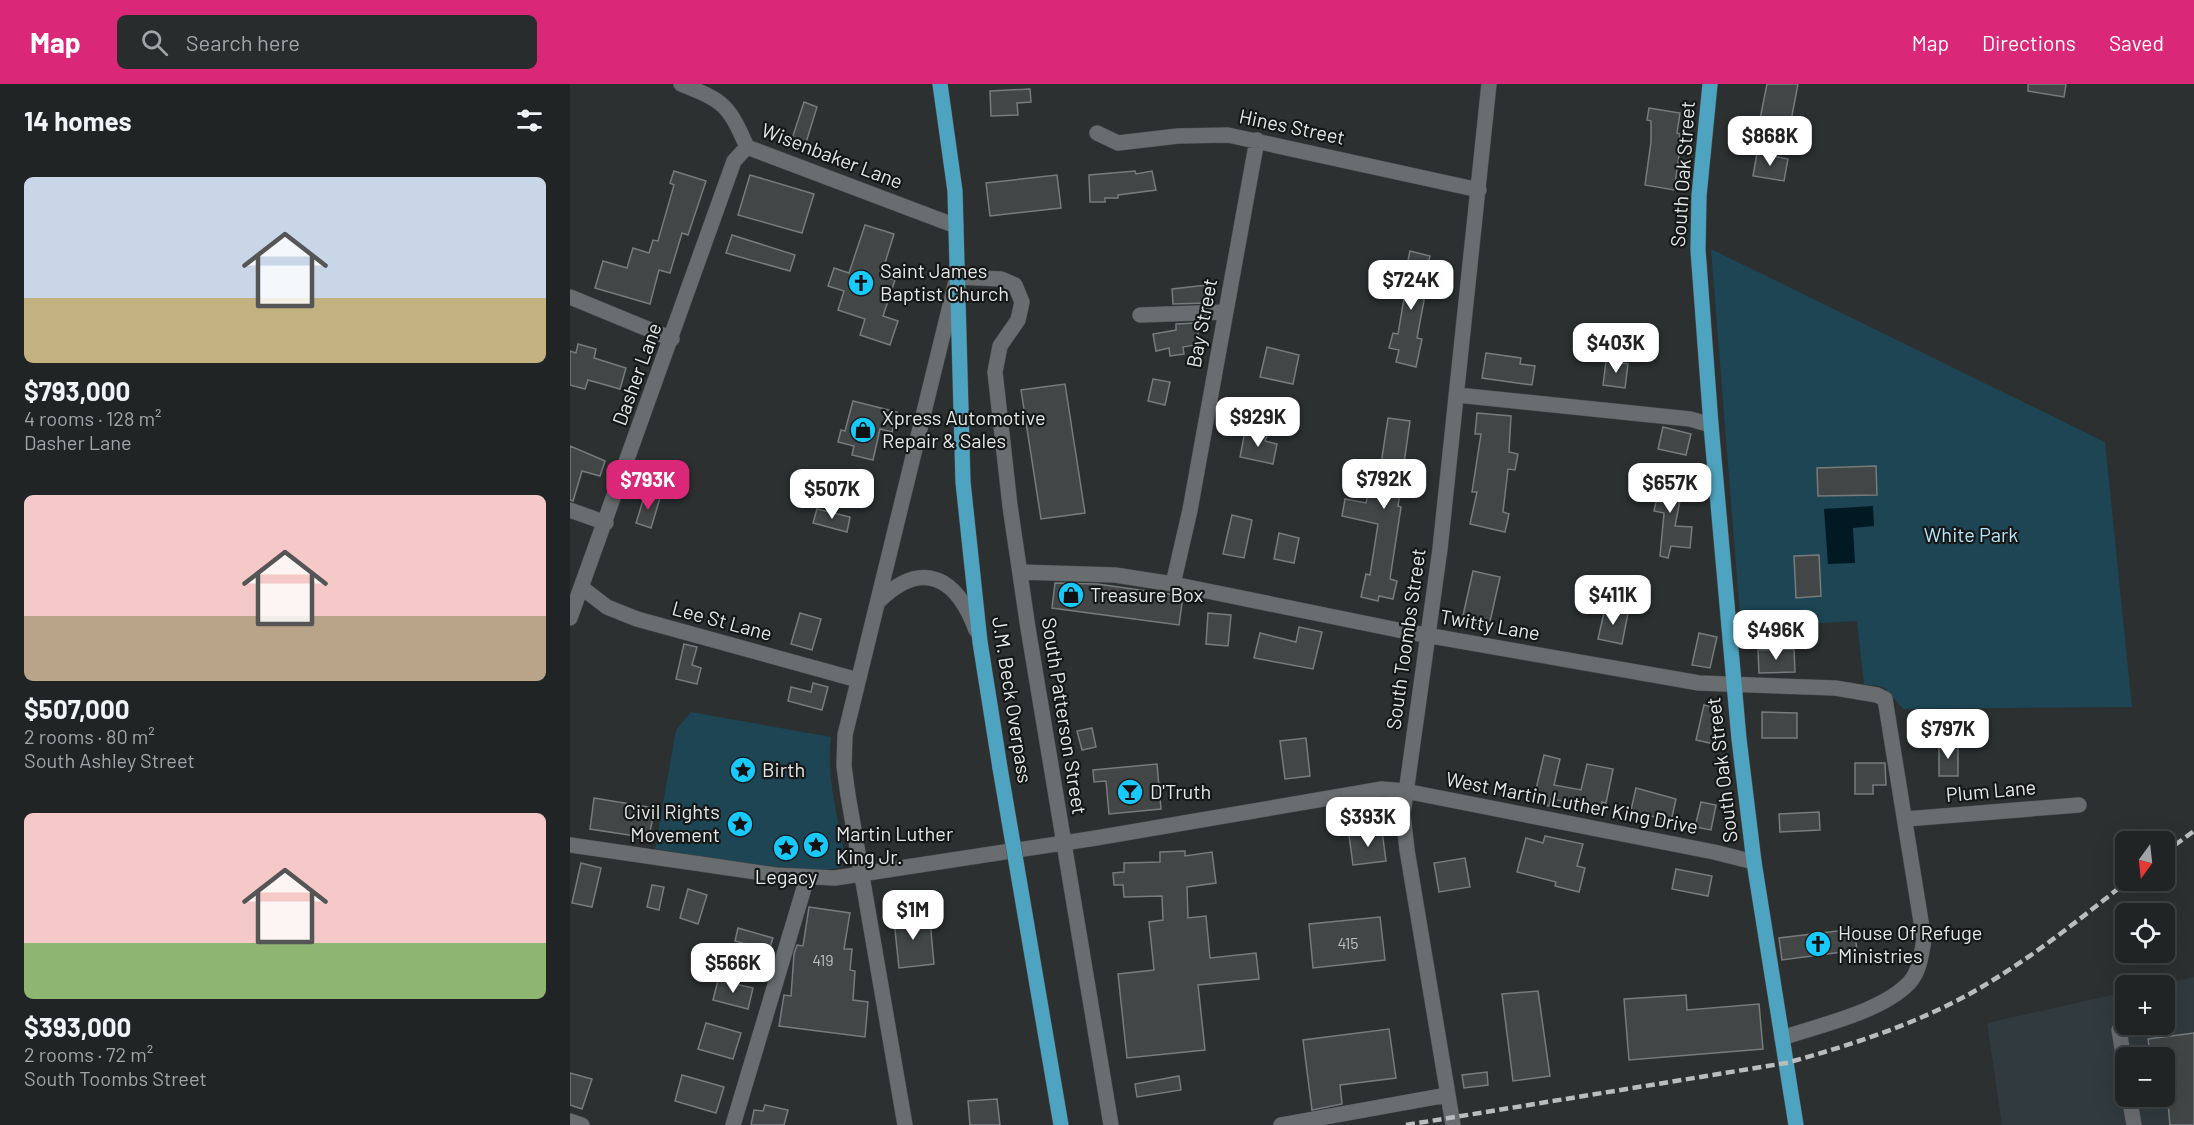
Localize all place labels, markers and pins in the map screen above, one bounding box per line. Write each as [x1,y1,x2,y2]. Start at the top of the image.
pin: $868K [1728,116,1812,167]
place label: Saint James Baptist Church [880,258,1009,305]
pin: $724K [1369,260,1453,311]
church icon: Saint James Baptist Church [846,268,876,298]
pin: $403K [1574,323,1658,374]
pin: $929K [1216,397,1300,448]
place label: Xpress Automotive Repair & Sales [882,405,1046,452]
shop icon: Xpress Automotive Repair & Sales [848,415,878,445]
pin: $792K [1342,459,1426,510]
pin: $793K [606,460,690,511]
pin: $657K [1628,463,1712,514]
pin: $507K [790,469,874,520]
pin: $411K [1571,575,1655,626]
shop icon: Treasure Box [1056,580,1086,610]
place label: Treasure Box [1090,582,1204,606]
pin: $496K [1734,610,1818,661]
pin: $797K [1906,709,1990,760]
place icon: Birth [728,755,758,785]
place label: Birth [762,757,805,781]
bar icon: D'Truth [1115,777,1145,807]
place label: D'Truth [1150,779,1211,803]
pin: $393K [1326,797,1410,848]
place label: Civil Rights Movement [624,799,720,846]
place icon: Civil Rights Movement [725,809,755,839]
place label: Martin Luther King Jr. [836,821,953,868]
place icon: Martin Luther King Jr. [801,830,831,860]
place icon: Legacy [771,833,801,863]
place label: Legacy [755,864,817,888]
pin: $1M [884,890,942,941]
place label: House Of Refuge Ministries [1838,920,1982,967]
church icon: House Of Refuge Ministries [1803,929,1833,959]
pin: $566K [691,943,775,994]

